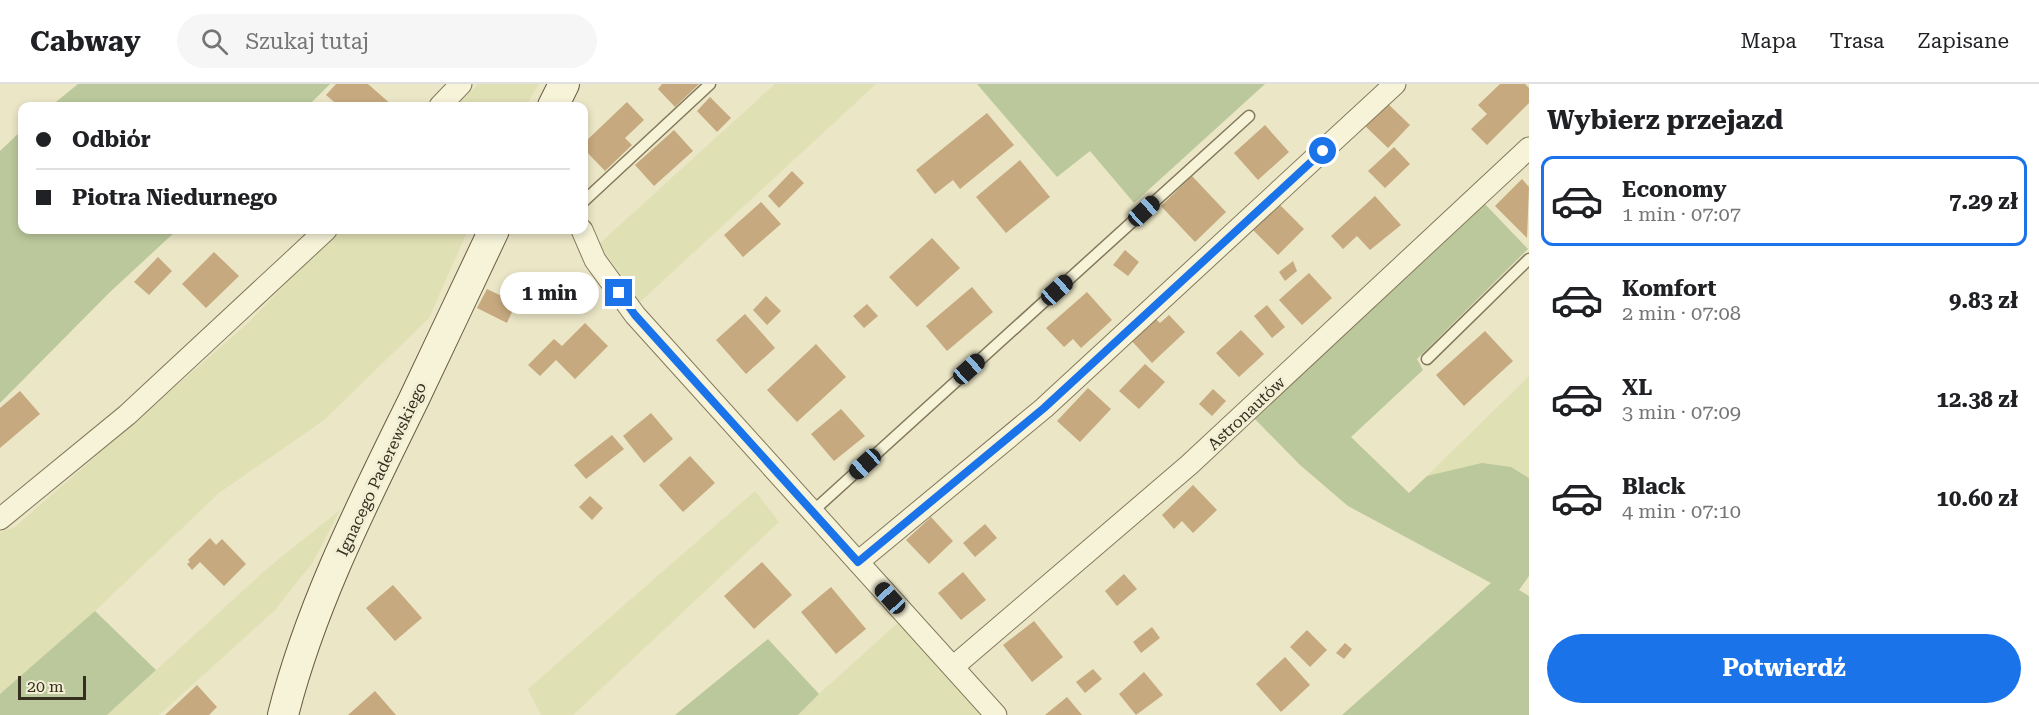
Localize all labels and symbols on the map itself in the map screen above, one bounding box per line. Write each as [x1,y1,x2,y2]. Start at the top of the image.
route start [1309,137,1336,164]
car [1125,192,1163,230]
car [1038,271,1076,309]
callout: 1 min [499,272,598,314]
route end [605,279,632,306]
car [950,350,988,388]
street label: Astronautów [1204,372,1289,454]
street label: Ignacego Paderewskiego [333,379,430,559]
car [846,445,884,483]
car [871,579,909,617]
scale bar [18,673,86,700]

